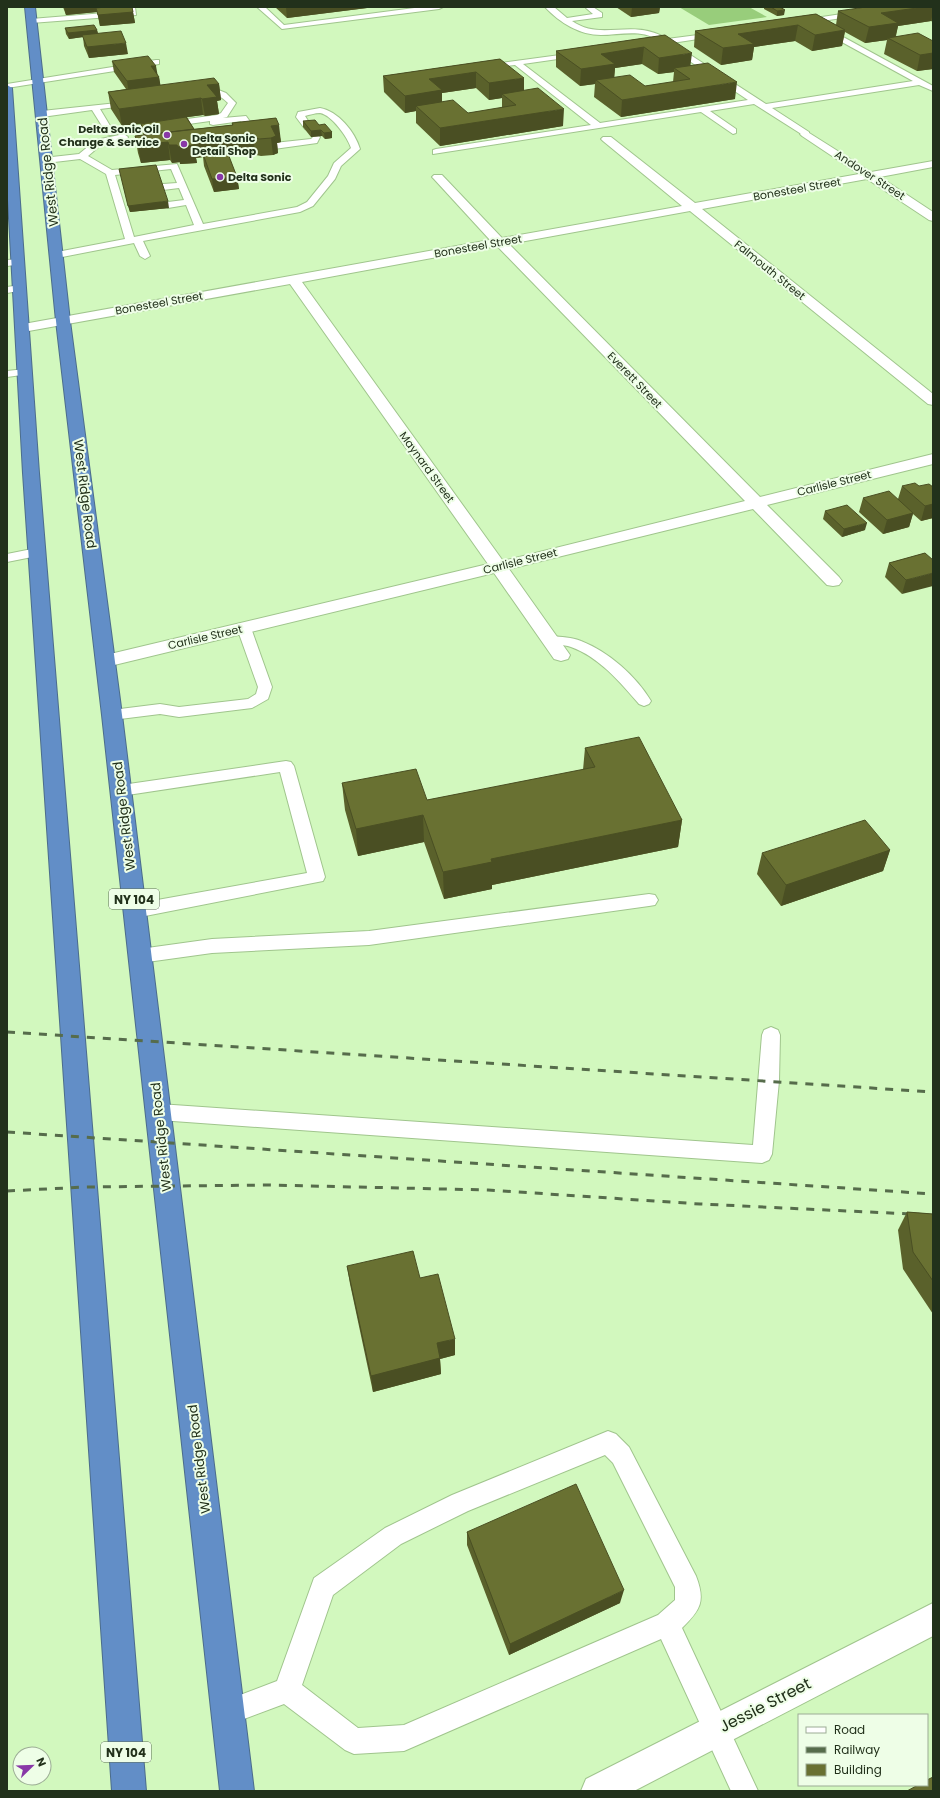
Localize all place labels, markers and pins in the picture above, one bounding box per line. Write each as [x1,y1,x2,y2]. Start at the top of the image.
place label: Delta Sonic Oil Change & Service [59,121,159,150]
marker: Delta Sonic Oil Change & Service [162,130,172,140]
place label: Delta Sonic Detail Shop [192,130,257,159]
marker: Delta Sonic Detail Shop [179,139,189,149]
place label: Delta Sonic [228,169,292,185]
marker: Delta Sonic [215,172,225,182]

